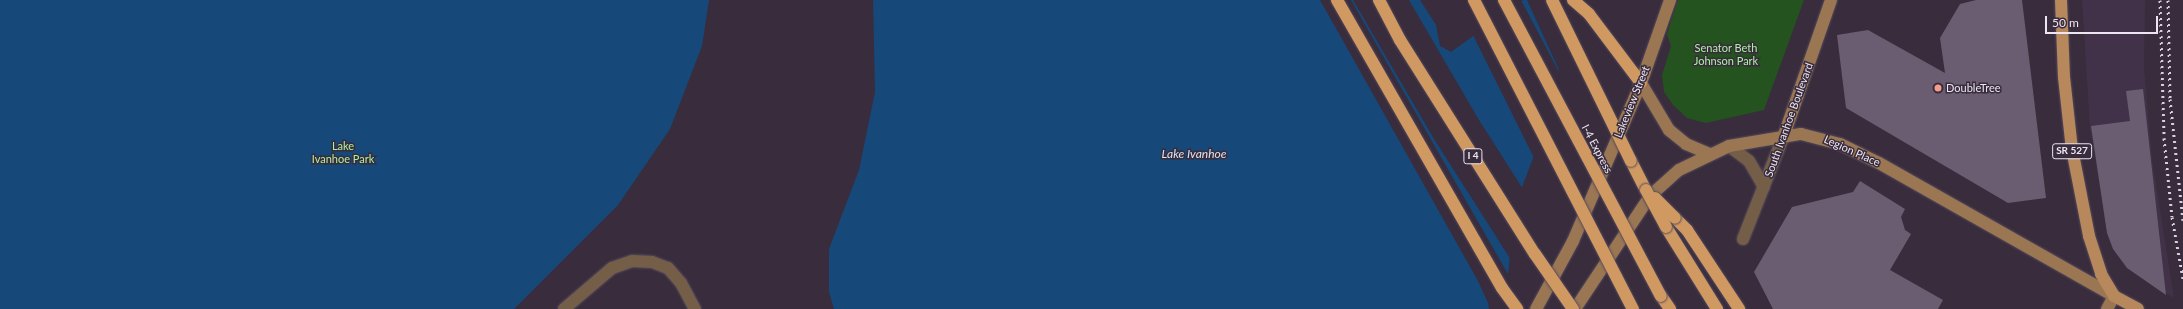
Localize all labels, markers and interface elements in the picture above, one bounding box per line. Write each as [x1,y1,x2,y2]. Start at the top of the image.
scale bar [2047,8,2160,34]
text: 50 m [2052,15,2079,30]
park label: Senator Beth Johnson Park [1694,42,1758,68]
street label: South Ivanhoe Boulevard [1762,61,1816,179]
street label: Lakeview Street [1612,64,1652,140]
place label: DoubleTree [1946,81,2001,95]
marker: DoubleTree [1933,83,1943,93]
street label: I-4 Express [1579,122,1615,176]
street label: Legion Place [1822,133,1882,169]
park label: Lake Ivanhoe Park [312,140,374,166]
road number: SR 527 [2052,143,2092,159]
water label: Lake Ivanhoe [1162,147,1226,161]
road number: I 4 [1463,148,1483,164]

